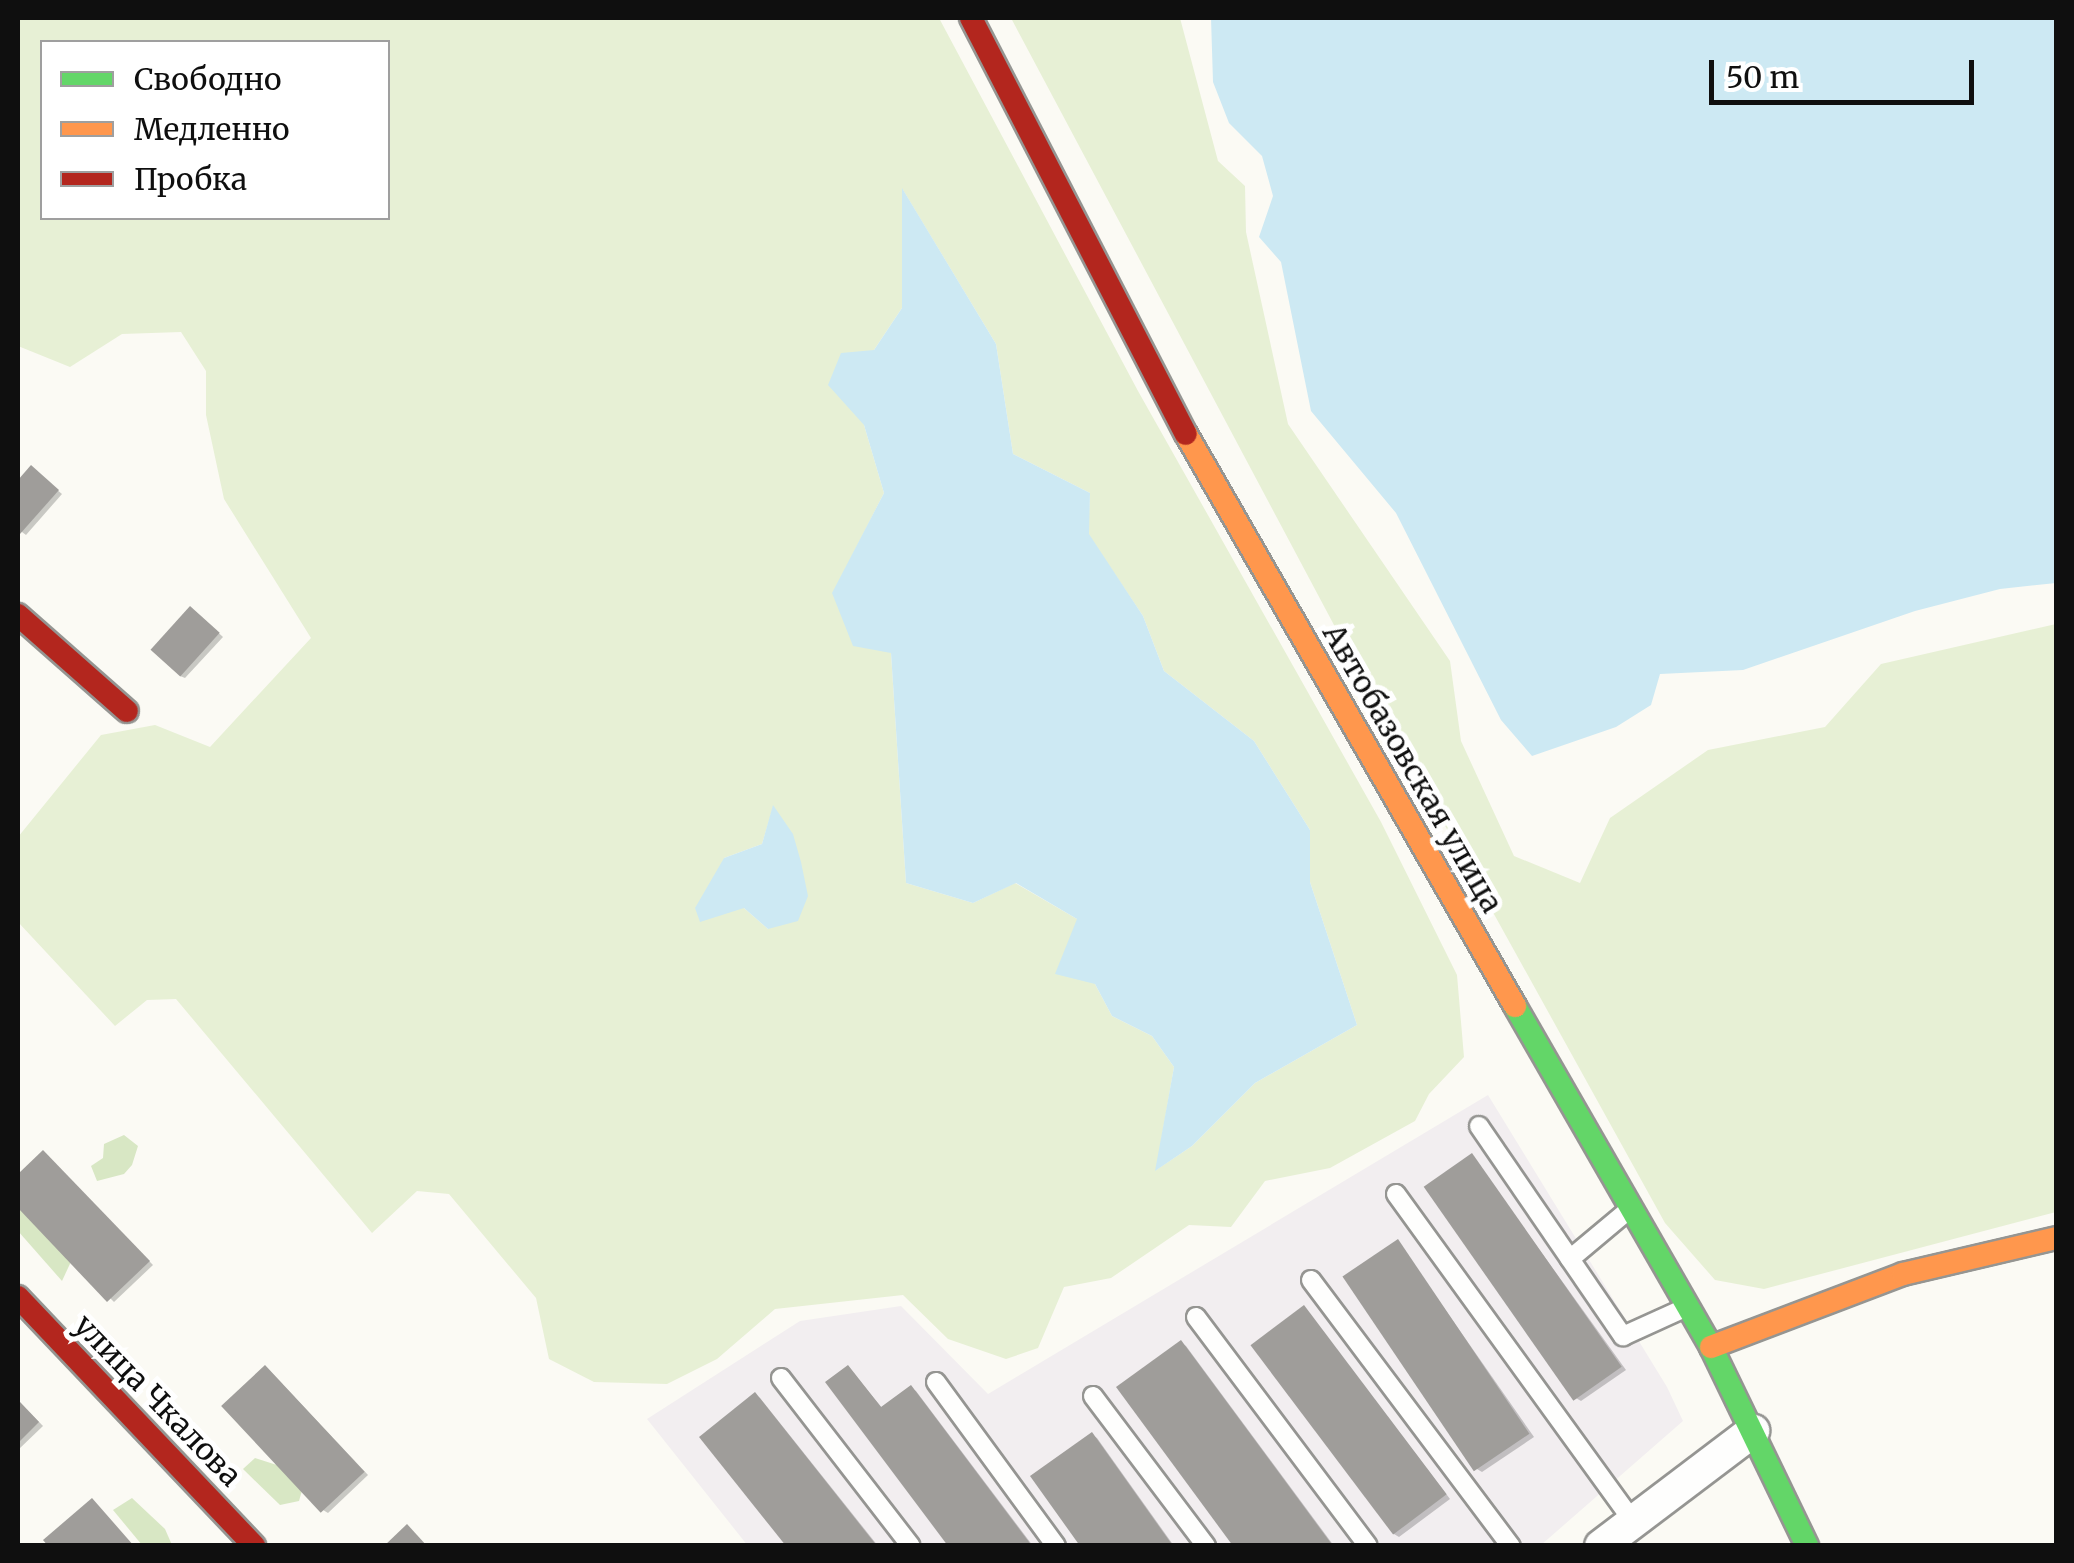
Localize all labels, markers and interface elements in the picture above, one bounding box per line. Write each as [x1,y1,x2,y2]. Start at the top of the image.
legend [40,40,390,220]
scale bar [1714,40,1979,102]
text: 50 m [1726,58,1799,96]
text: Свободно [134,60,281,98]
text: Медленно [134,110,290,148]
text: Пробка [134,160,247,198]
street label: Автобазовская улица [1316,617,1510,919]
street label: улица Чкалова [67,1307,249,1493]

